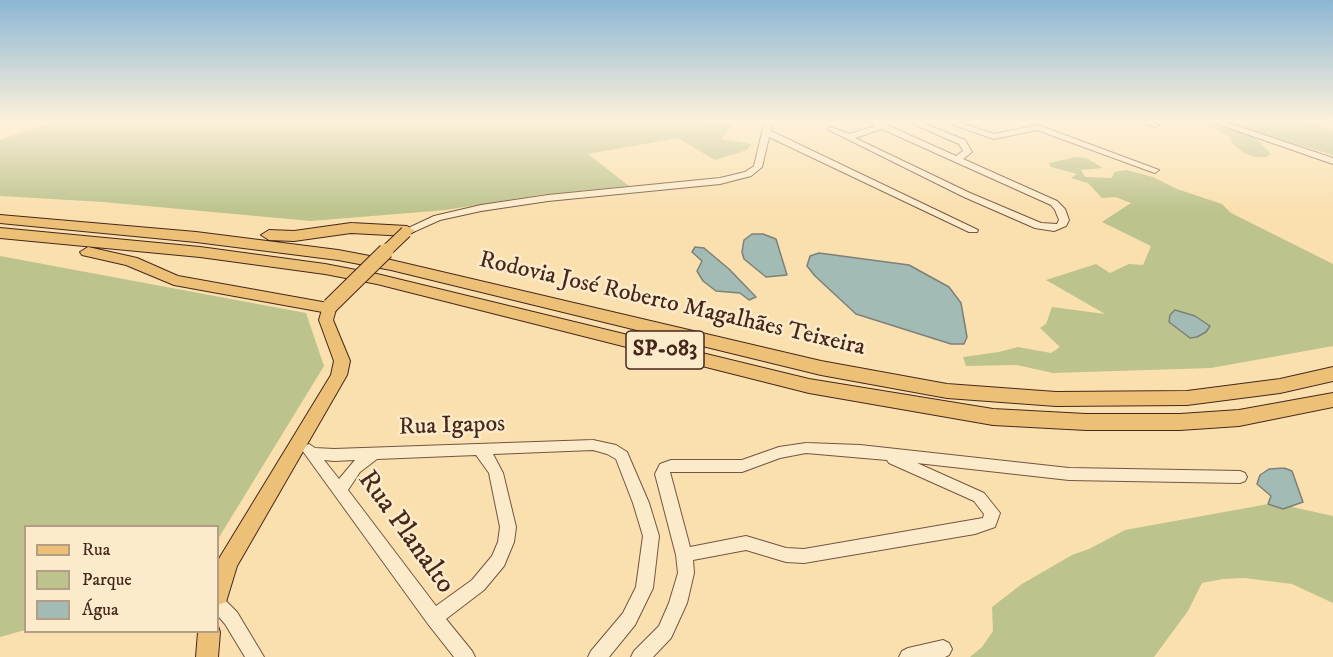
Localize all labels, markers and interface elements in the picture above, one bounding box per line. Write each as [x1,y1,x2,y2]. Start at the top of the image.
street label: Rodovia José Roberto Magalhães Teixeira [476,247,868,363]
road number: SP-083 [626,331,704,369]
street label: Rua Igapos [398,411,506,443]
street label: Rua Planalto [349,465,461,601]
legend [24,525,219,633]
text: Rua [82,539,110,561]
text: Parque [82,569,132,591]
text: Água [82,599,119,621]

